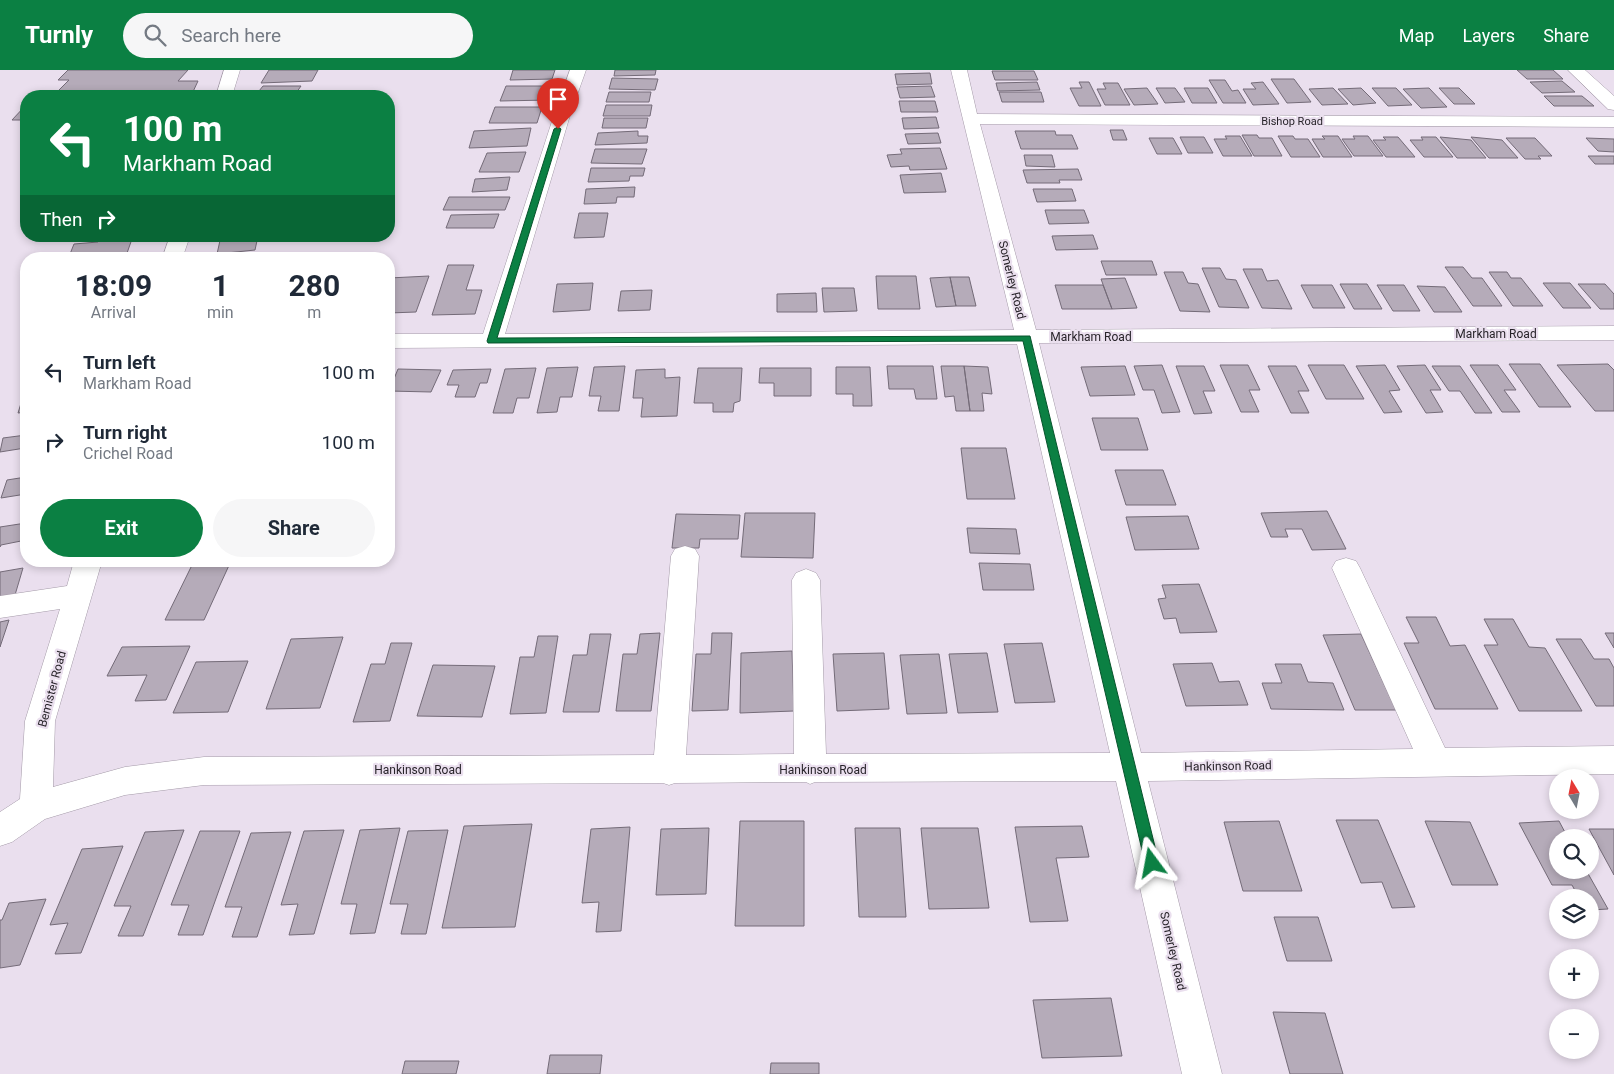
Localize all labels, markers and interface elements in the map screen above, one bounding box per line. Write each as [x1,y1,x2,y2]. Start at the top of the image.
search box [123,13,473,58]
text: Turnly [25,21,93,49]
icon: search [141,21,169,49]
text: Search here [181,24,281,47]
text: Map [1399,25,1434,46]
text: Layers [1462,25,1515,46]
text: Share [1543,25,1589,46]
pin [537,78,579,129]
icon: arrive [544,85,572,113]
text: 100 m [123,109,222,150]
icon: left [40,110,105,175]
street label: Bishop Road [1261,115,1323,128]
text: Markham Road [123,151,272,176]
icon: right [92,205,120,233]
text: Then [40,208,82,231]
street label: Somerley Road [995,239,1029,321]
text: 18:09 [75,268,152,303]
text: 1 [212,268,229,303]
text: 280 [289,268,340,303]
text: Arrival [91,303,136,322]
text: min [207,303,234,322]
text: m [307,303,321,322]
street label: Markham Road [1455,327,1537,341]
street label: Markham Road [1050,330,1132,344]
text: Turn left [83,351,156,374]
icon: left [40,358,68,386]
text: 100 m [322,361,375,384]
text: Markham Road [83,374,191,393]
text: Turn right [83,421,167,444]
icon: right [40,428,68,456]
text: 100 m [322,431,375,454]
text: Crichel Road [83,444,173,463]
button: Exit [40,499,203,557]
button: Share [213,499,375,557]
street label: Bemister Road [35,649,69,729]
street label: Hankinson Road [1184,758,1272,774]
street label: Hankinson Road [374,763,462,777]
street label: Hankinson Road [779,763,867,777]
north arrow [1549,769,1599,819]
map controls [1549,769,1599,1059]
button: search [1549,829,1599,879]
position arrow [1125,836,1177,888]
button: layers [1549,889,1599,939]
street label: Somerley Road [1157,910,1189,992]
button: + [1549,949,1599,999]
button: − [1549,1009,1599,1059]

